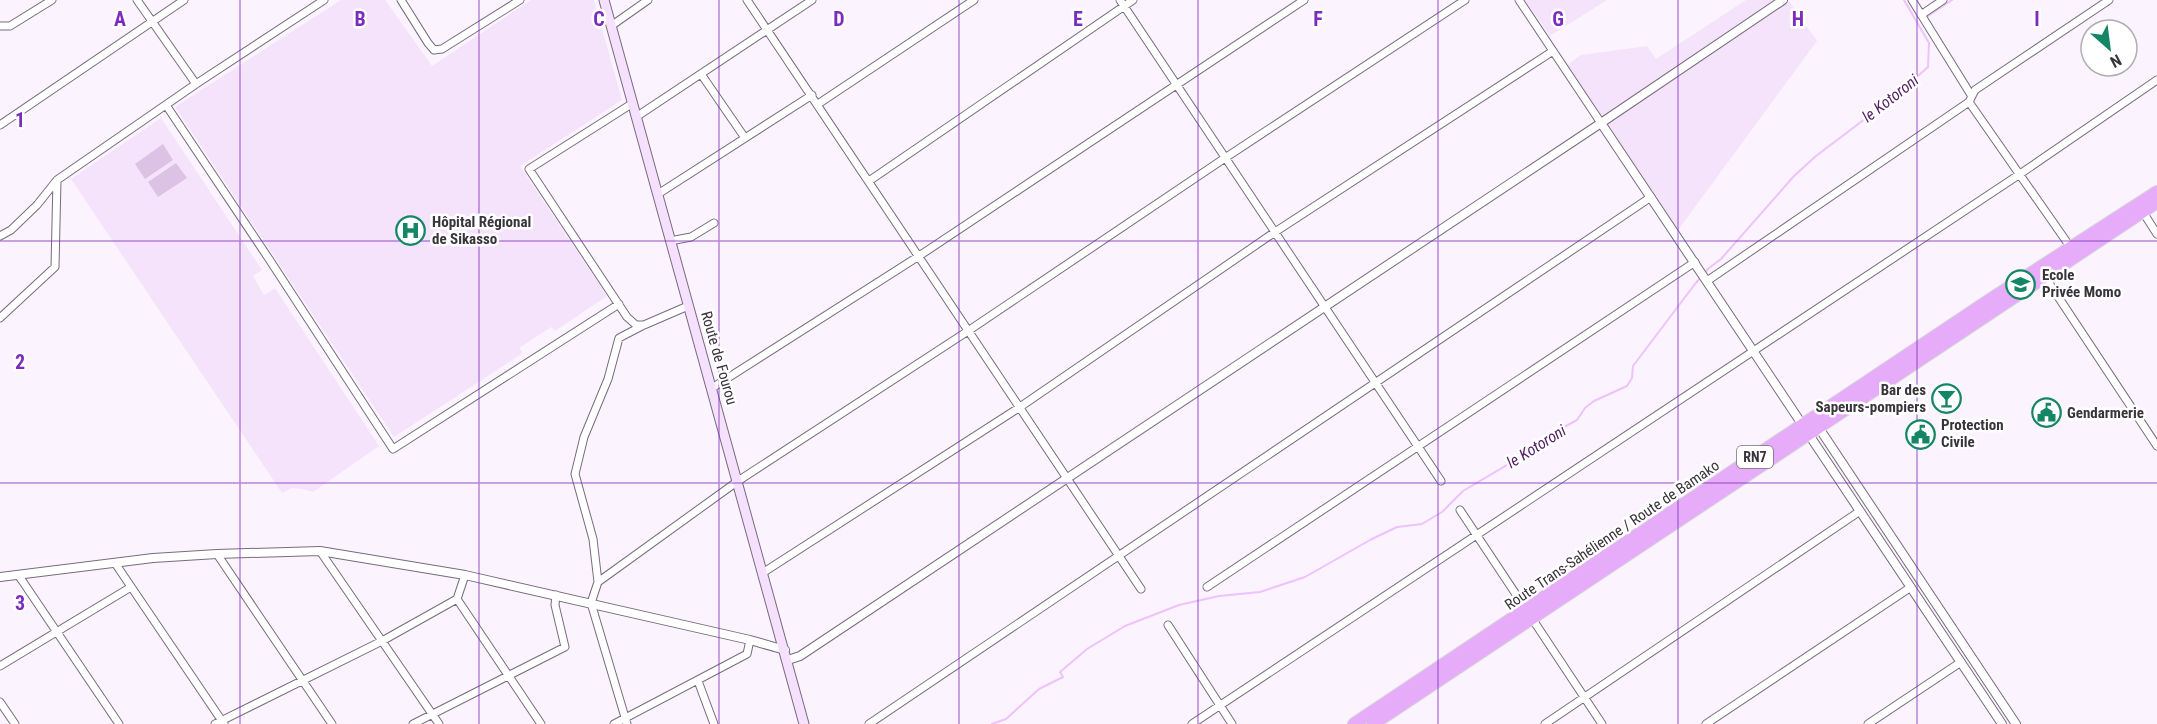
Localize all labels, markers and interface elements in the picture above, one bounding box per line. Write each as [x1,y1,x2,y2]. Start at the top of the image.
text: A [114,7,126,31]
text: B [354,7,366,31]
text: C [593,7,605,31]
text: D [833,7,845,31]
text: E [1073,7,1083,31]
text: F [1313,7,1323,31]
text: G [1552,7,1564,31]
text: H [1792,7,1804,31]
text: I [2034,7,2040,31]
north arrow [2079,18,2139,78]
text: N [2107,50,2125,71]
water label: le Kotoroni [1858,70,1923,126]
text: 1 [15,108,25,132]
place label: Hôpital Régional de Sikasso [432,213,531,248]
hospital icon: Hôpital Régional de Sikasso [395,215,427,247]
place label: Ecole Privée Momo [2042,266,2121,301]
school or university icon: Ecole Privée Momo [2005,268,2037,300]
street label: Route de Fourou [697,309,741,407]
text: 2 [15,350,25,374]
place label: Bar des Sapeurs-pompiers [1815,381,1926,416]
bar icon: Bar des Sapeurs-pompiers [1931,383,1963,415]
public building icon: Gendarmerie [2030,397,2062,429]
place label: Gendarmerie [2067,404,2144,422]
place label: Protection Civile [1941,416,2004,451]
public building icon: Protection Civile [1904,418,1936,450]
water label: le Kotoroni [1503,421,1570,472]
road number: RN7 [1737,446,1773,468]
street label: Route Trans-Sahélienne / Route de Bamako [1501,456,1723,614]
text: 3 [15,591,25,615]

